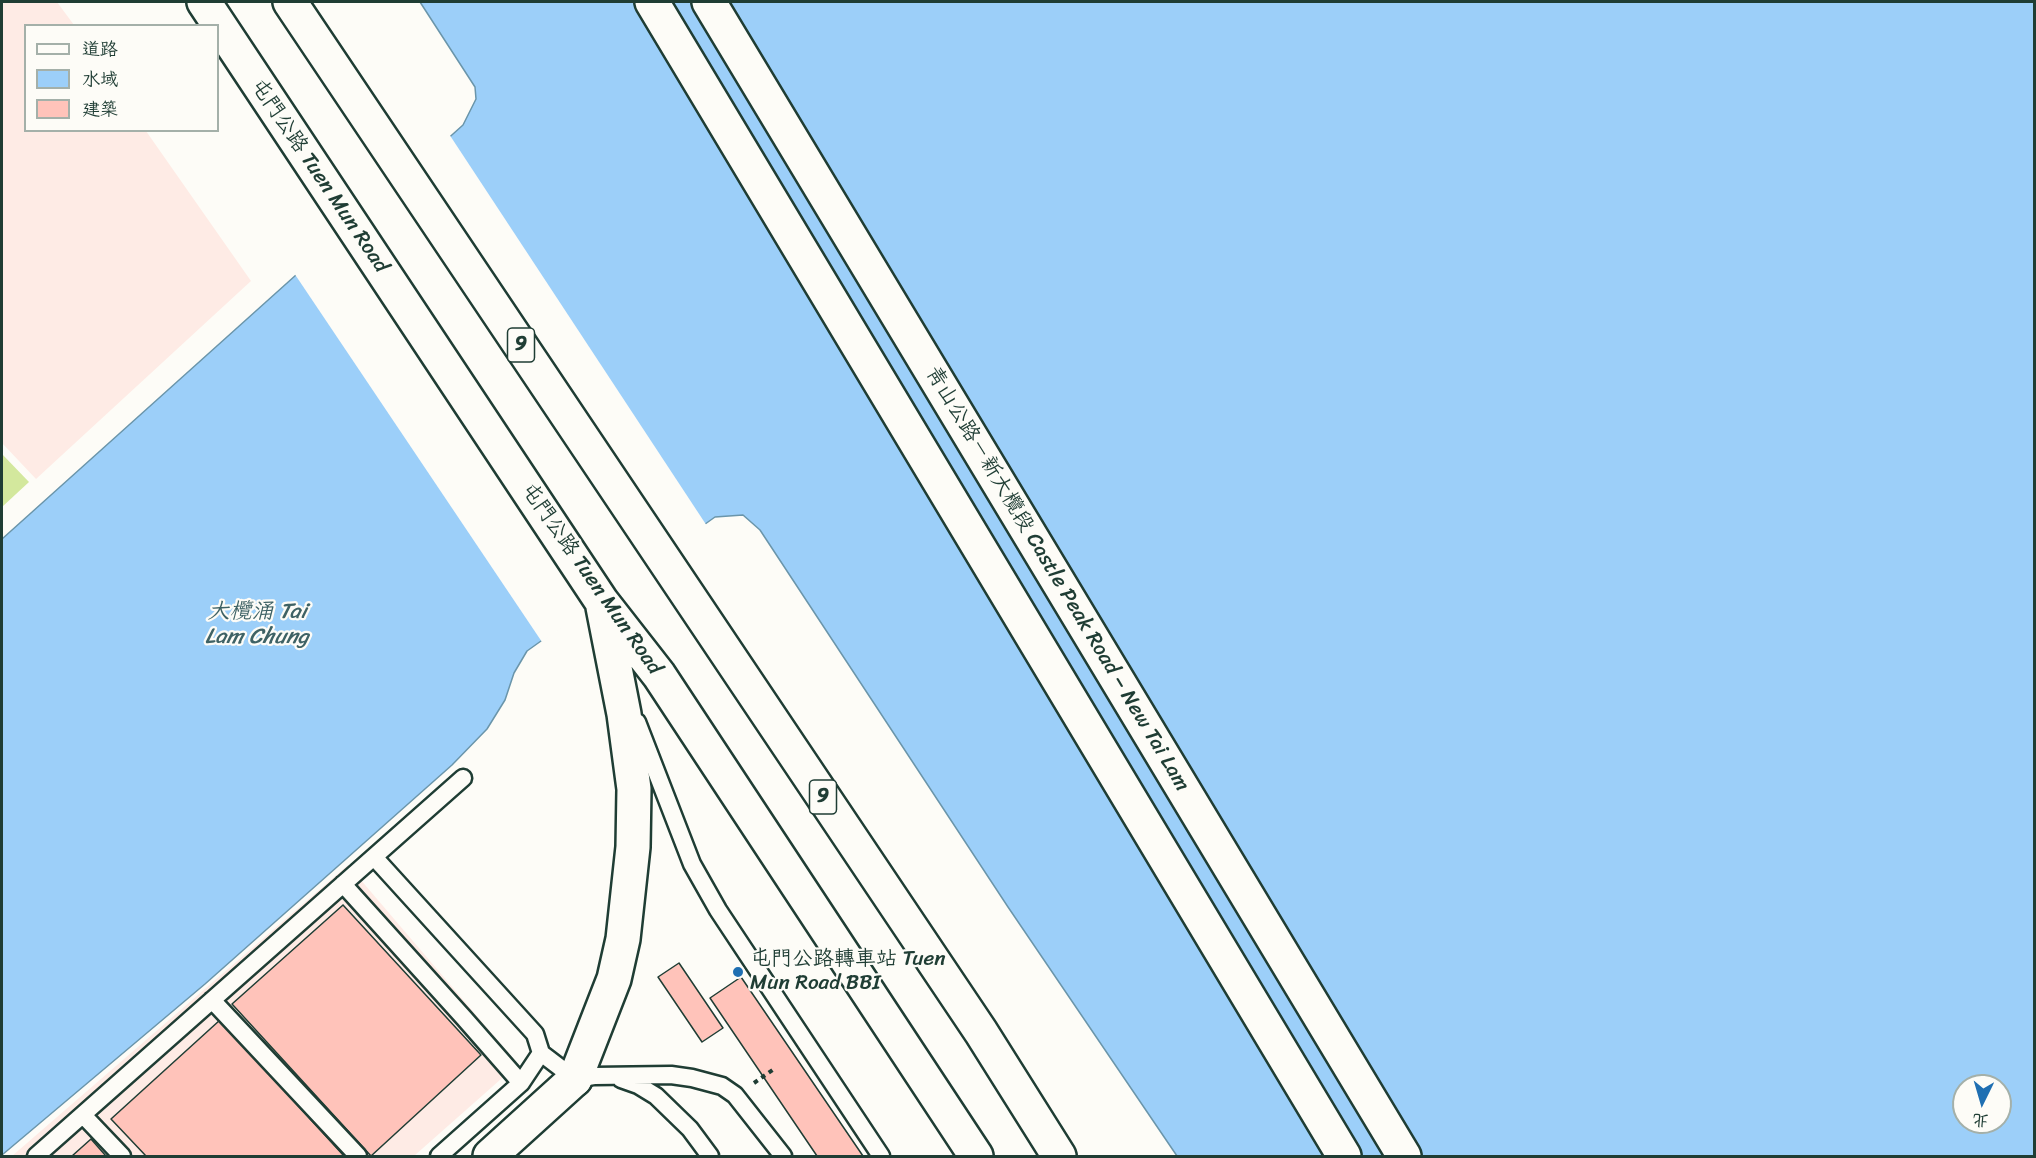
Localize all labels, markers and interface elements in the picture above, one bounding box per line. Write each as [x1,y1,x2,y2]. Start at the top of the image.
legend [24,24,219,132]
text: 道路 [82,33,118,65]
text: 水域 [82,63,118,95]
street label: 屯門公路 Tuen Mun Road [245,74,393,278]
text: 建築 [82,93,118,125]
road number: 9 [508,328,534,362]
street label: 青山公路－新大欖段 Castle Peak Road – New Tai Lam [920,362,1194,796]
street label: 屯門公路 Tuen Mun Road [515,478,667,680]
water label: 大欖涌 Tai Lam Chung [205,599,309,650]
road number: 9 [810,780,836,814]
place label: 屯門公路轉車站 Tuen Mun Road BBI [750,947,946,997]
marker: 屯門公路轉車站 Tuen Mun Road BBI [731,965,745,979]
north arrow [1952,1074,2012,1134]
text: 北 [1971,1105,1990,1136]

